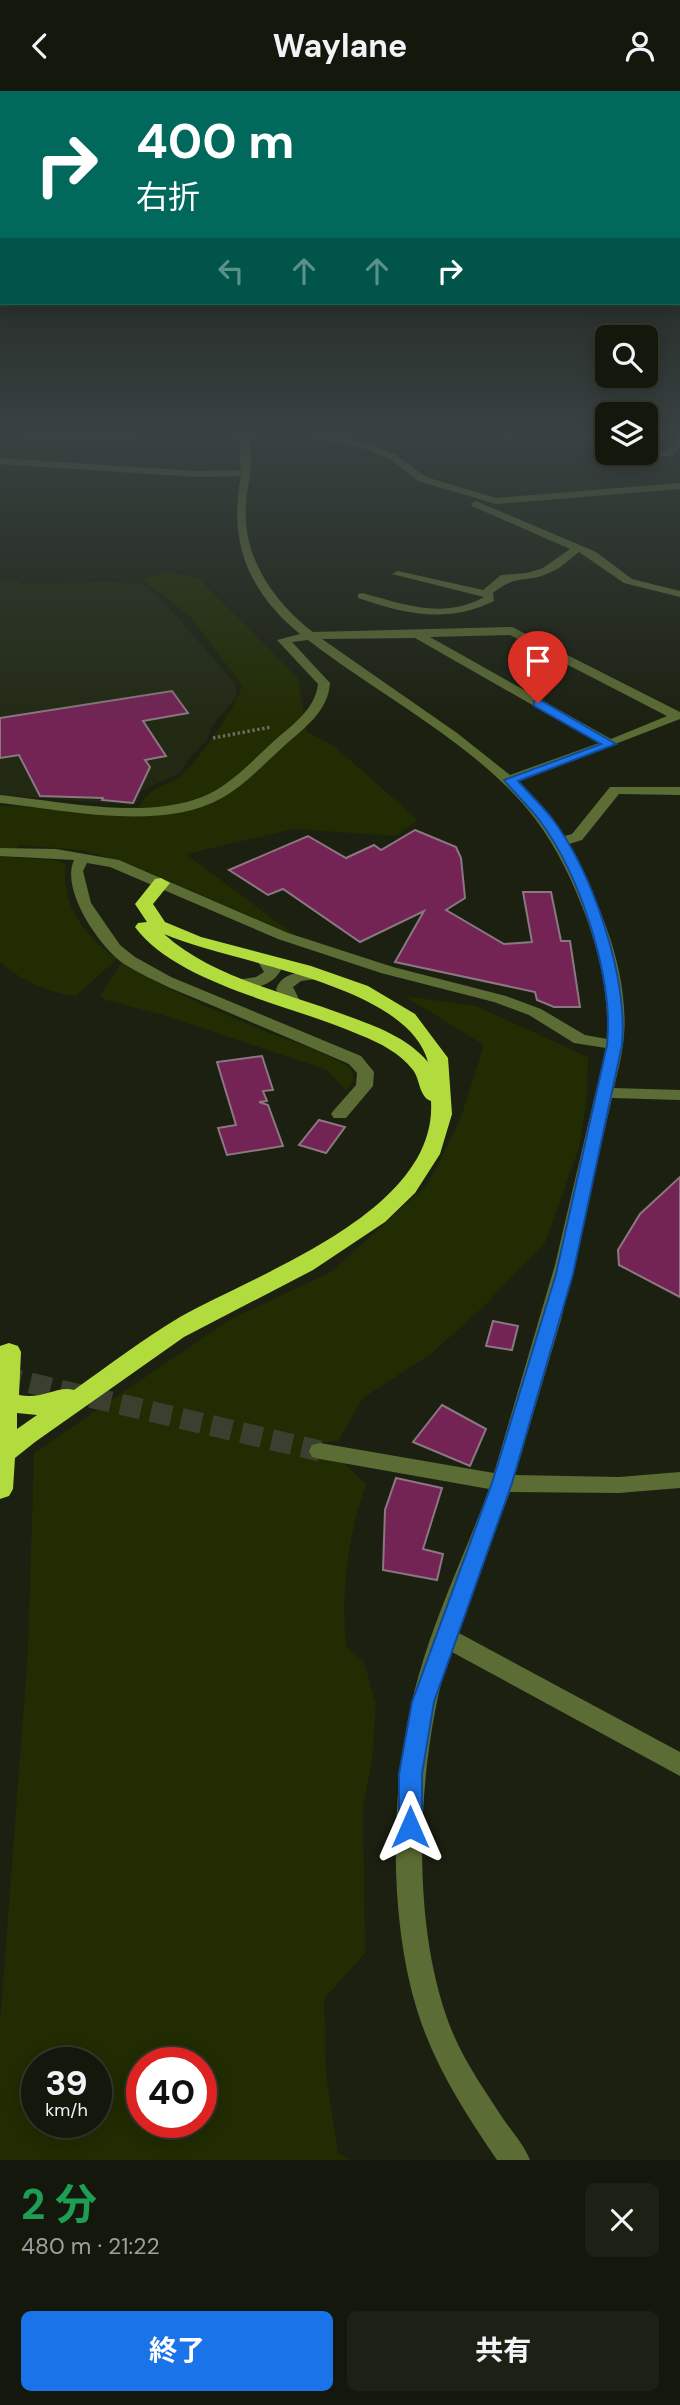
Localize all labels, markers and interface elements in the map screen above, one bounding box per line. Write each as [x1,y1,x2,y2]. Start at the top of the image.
text: Waylane [273,25,407,67]
icon: back [21,27,59,65]
icon: person [621,27,659,65]
text: 400 m [136,109,294,173]
icon: right [21,119,112,210]
text: 右折 [136,176,200,218]
icon: left [212,252,250,290]
icon: ahead [285,252,323,290]
icon: ahead [358,252,396,290]
icon: right [431,252,469,290]
map controls [595,325,658,465]
button: search [595,325,658,388]
button: layers [595,402,658,465]
pin [508,631,568,703]
icon: arrive [519,642,557,680]
position arrow [373,1790,447,1864]
speed limit sign: 40 [126,2047,217,2138]
text: 39 [45,2060,88,2106]
text: km/h [45,2098,88,2122]
text: 2 分 [21,2177,97,2232]
button: close [585,2183,659,2257]
text: 480 m · 21:22 [21,2231,160,2261]
button: 終了 [21,2311,333,2391]
button: 共有 [347,2311,659,2391]

